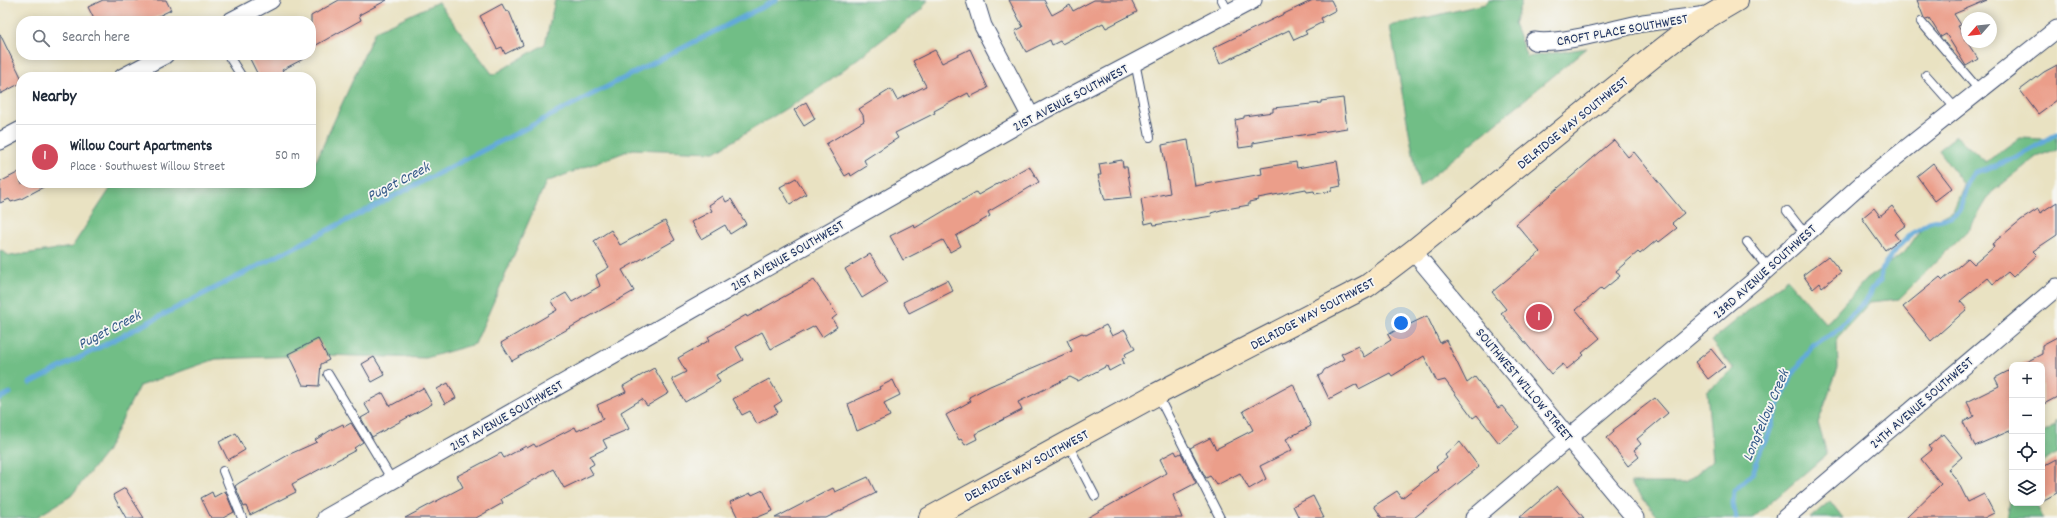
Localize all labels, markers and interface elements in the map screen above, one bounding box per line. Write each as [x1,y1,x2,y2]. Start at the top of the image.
street label: CROFT PLACE SOUTHWEST [1555,10,1690,52]
north arrow [1961,12,1997,48]
search box [16,16,316,60]
icon: search [30,27,52,49]
text: Search here [62,27,130,49]
street label: 21ST AVENUE SOUTHWEST [1010,60,1133,138]
street label: DELRIDGE WAY SOUTHWEST [1513,72,1634,175]
text: Nearby [32,86,76,110]
text: Willow Court Apartments [70,136,212,158]
text: 1 [44,147,46,166]
text: 50 m [275,147,300,166]
water label: Puget Creek [364,157,436,208]
text: Place · Southwest Willow Street [70,158,225,177]
street label: 21ST AVENUE SOUTHWEST [728,216,849,297]
street label: 23RD AVENUE SOUTHWEST [1709,220,1822,325]
street label: DELRIDGE WAY SOUTHWEST [1247,273,1379,356]
pin: 1 [1526,302,1552,332]
water label: Puget Creek [75,305,147,356]
your location [1391,313,1411,333]
street label: SOUTHWEST WILLOW STREET [1470,324,1577,447]
street label: 24TH AVENUE SOUTHWEST [1866,352,1979,454]
map controls [2009,362,2045,506]
button: + [2009,362,2045,398]
water label: Longfellow Creek [1738,365,1797,465]
street label: 21ST AVENUE SOUTHWEST [447,376,568,457]
button: − [2009,398,2045,434]
street label: DELRIDGE WAY SOUTHWEST [961,425,1093,508]
button: locate [2009,434,2045,470]
button: layers [2009,470,2045,506]

